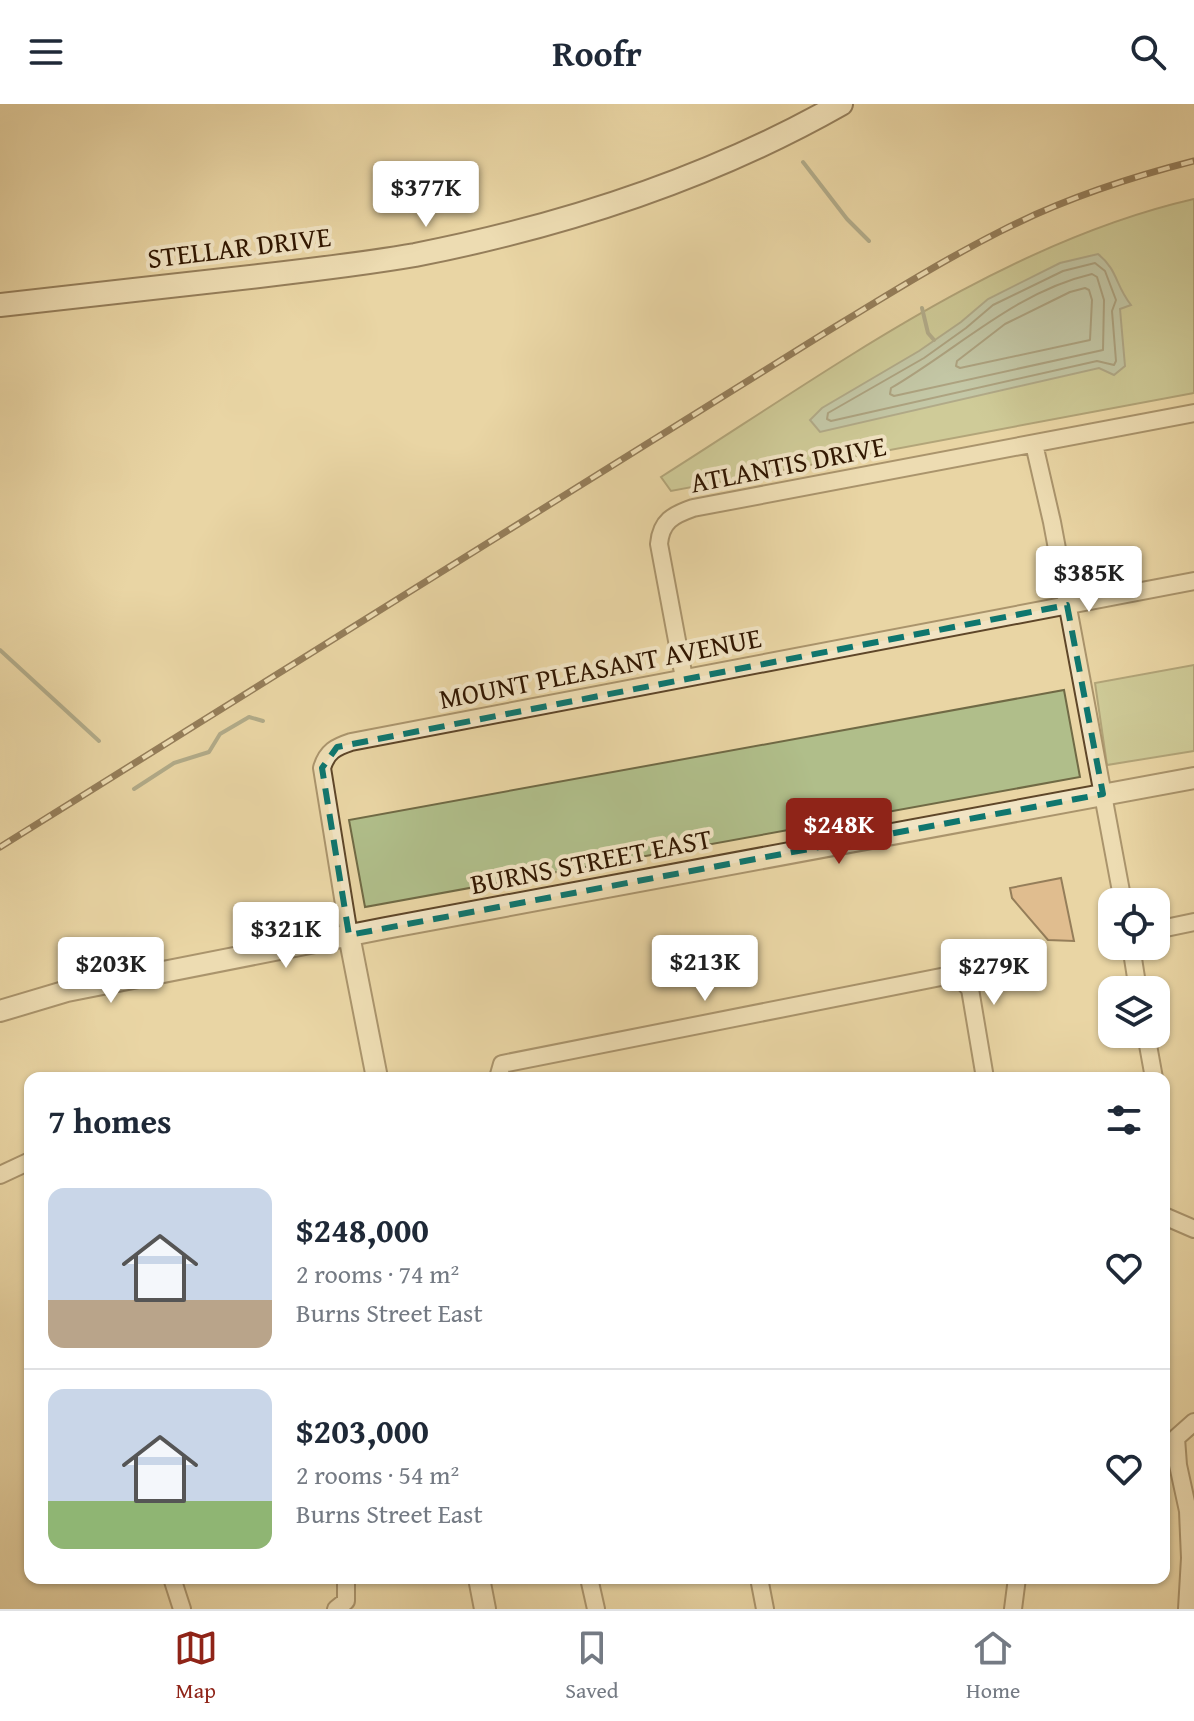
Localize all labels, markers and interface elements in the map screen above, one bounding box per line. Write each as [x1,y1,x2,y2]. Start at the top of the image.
text: Roofr [552,26,642,79]
icon: menu [24,30,68,74]
icon: search [1126,30,1170,74]
pin: $377K [370,161,482,229]
text: $377K [391,167,461,206]
street label: STELLAR DRIVE [145,215,333,278]
street label: ATLANTIS DRIVE [687,424,889,503]
pin: $385K [1033,546,1145,614]
text: $385K [1054,552,1124,591]
street label: MOUNT PLEASANT AVENUE [435,616,765,719]
pin: $248K [783,798,895,866]
text: $248K [804,804,874,843]
street label: BURNS STREET EAST [467,817,715,904]
map controls [1098,888,1170,1048]
button: locate [1098,888,1170,960]
pin: $321K [230,902,342,970]
text: $321K [251,908,321,947]
pin: $213K [649,935,761,1003]
pin: $203K [55,937,167,1005]
pin: $279K [938,939,1050,1007]
text: $213K [670,941,740,980]
text: $203K [76,943,146,982]
text: $279K [959,945,1029,984]
button: layers [1098,976,1170,1048]
text: 7 homes [48,1096,172,1145]
icon: filters [1102,1098,1146,1142]
text: $248,000 [296,1205,429,1254]
icon: home [112,1220,208,1316]
icon: heart [1102,1246,1146,1290]
text: 2 rooms · 74 m² [296,1254,459,1293]
text: Burns Street East [296,1293,483,1332]
text: $203,000 [296,1406,429,1455]
icon: home [112,1421,208,1517]
icon: heart [1102,1447,1146,1491]
text: 2 rooms · 54 m² [296,1455,459,1494]
text: Burns Street East [296,1494,483,1533]
tab: Map [174,1626,218,1706]
tab: Saved [565,1626,619,1706]
tab: Home [966,1626,1020,1706]

